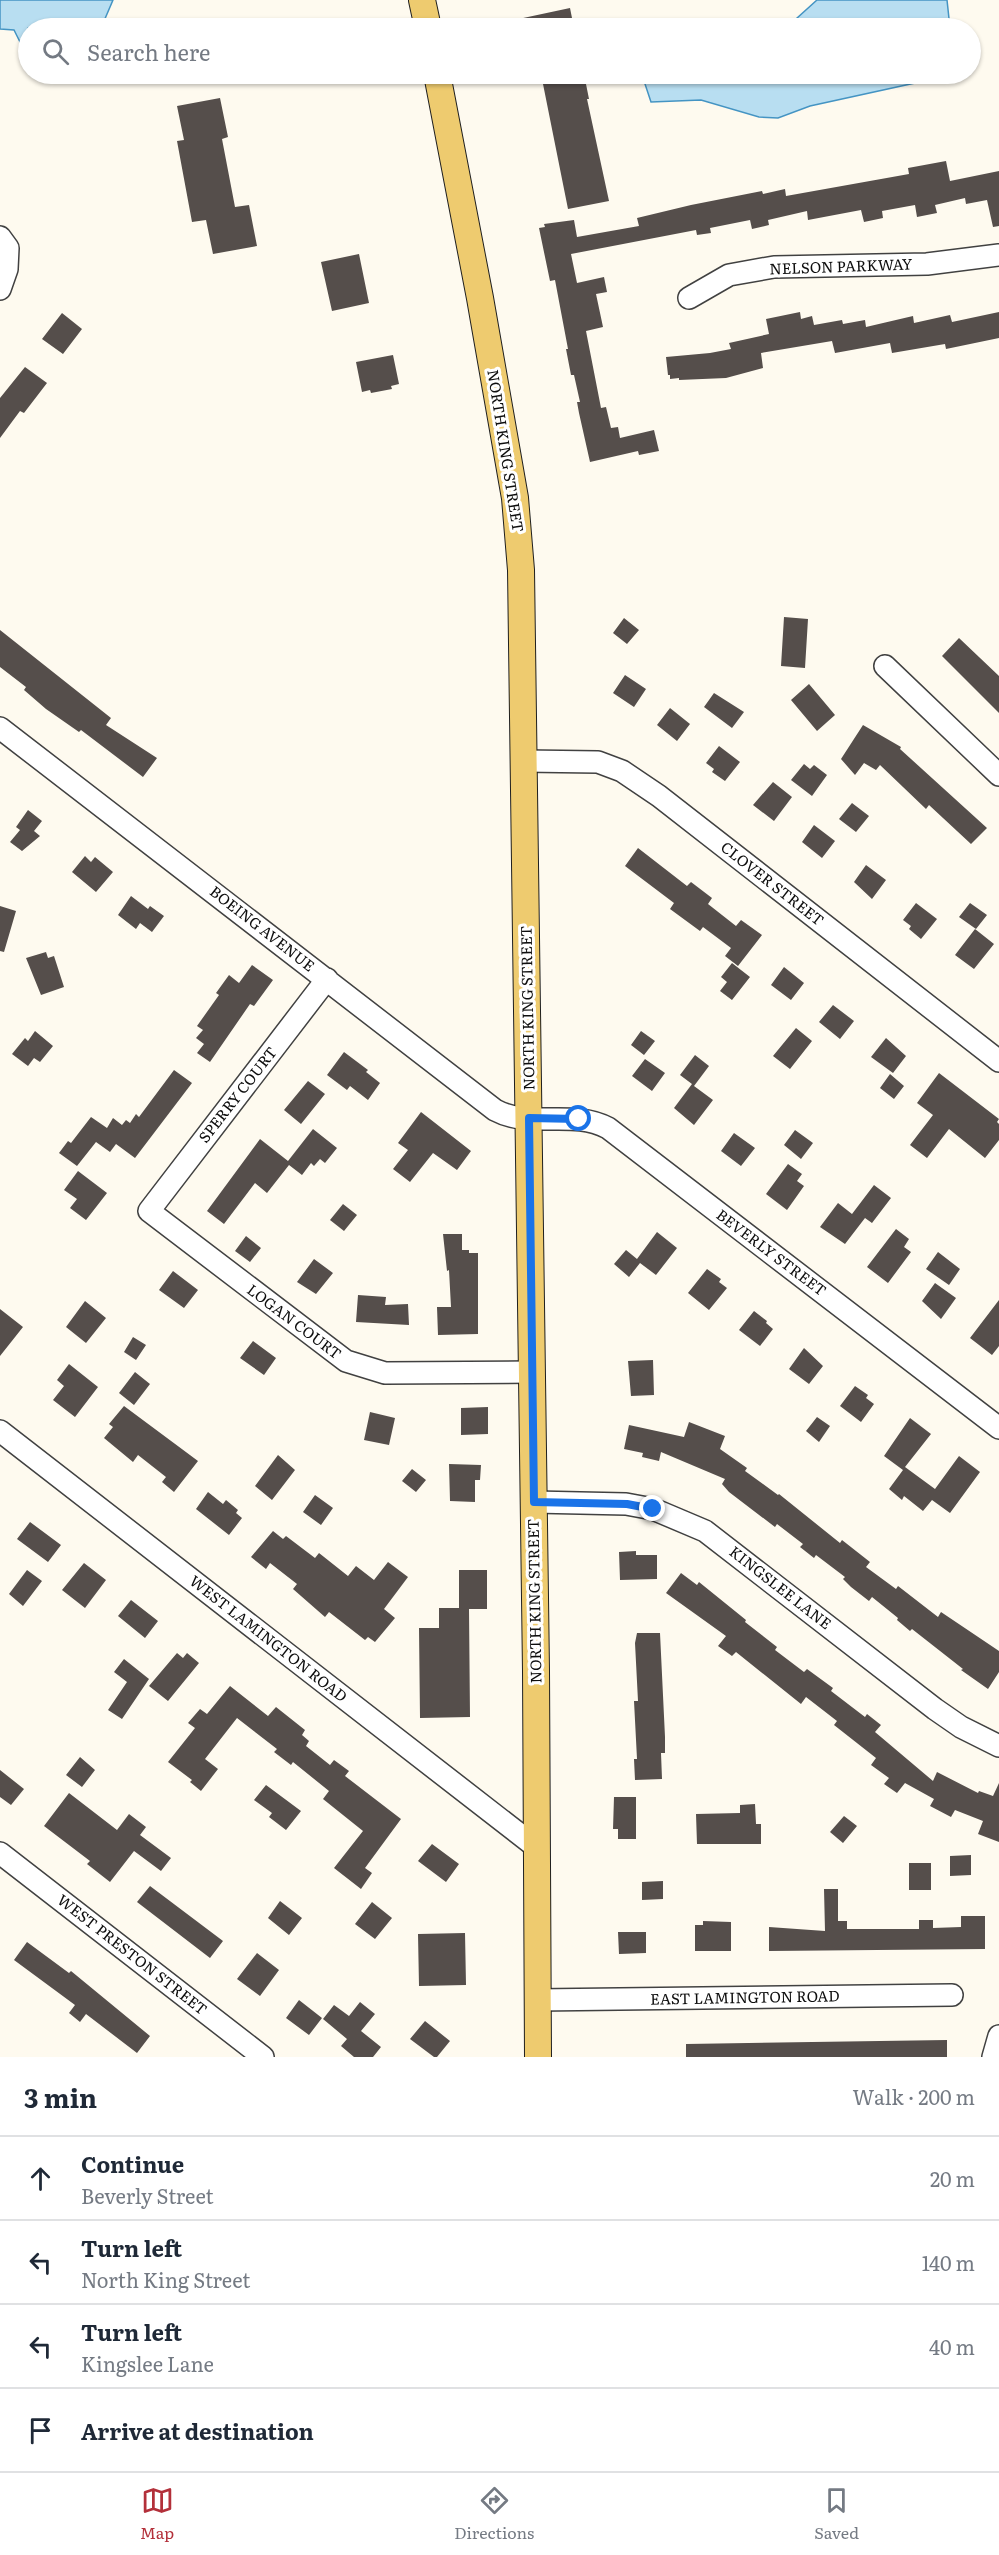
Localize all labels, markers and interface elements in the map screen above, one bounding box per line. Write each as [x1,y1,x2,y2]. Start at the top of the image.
search box [18,18,981,84]
icon: search [39,35,72,68]
text: Search here [87,35,210,68]
street label: NELSON PARKWAY [769,251,913,279]
street label: NORTH KING STREET [482,368,531,534]
street label: CLOVER STREET [716,835,830,931]
street label: BOEING AVENUE [205,879,320,976]
street label: NORTH KING STREET [514,926,539,1090]
street label: SPERRY COURT [192,1041,282,1147]
route start [565,1105,591,1131]
street label: BEVERLY STREET [712,1203,832,1301]
street label: LOGAN COURT [243,1278,347,1364]
route end [639,1495,665,1521]
street label: NORTH KING STREET [521,1519,546,1683]
street label: KINGSLEE LANE [725,1539,837,1634]
street label: WEST LAMINGTON ROAD [185,1569,353,1707]
street label: WEST PRESTON STREET [53,1888,213,2020]
street label: EAST LAMINGTON ROAD [650,1983,840,2010]
text: 3 min [24,2077,97,2116]
text: Walk · 200 m [852,2081,975,2111]
text: Continue [81,2147,184,2180]
icon: ahead [24,2162,57,2195]
text: 20 m [930,2163,975,2193]
text: Beverly Street [81,2180,214,2210]
text: Turn left [81,2231,182,2264]
icon: left [24,2246,57,2279]
text: 140 m [922,2247,975,2277]
text: North King Street [81,2264,250,2294]
text: Turn left [81,2315,182,2348]
icon: left [24,2330,57,2363]
text: 40 m [929,2331,975,2361]
text: Kingslee Lane [81,2348,214,2378]
icon: arrive [24,2414,57,2447]
text: Arrive at destination [81,2414,314,2447]
tab: Map [140,2484,174,2544]
tab: Directions [454,2484,534,2544]
tab: Saved [814,2484,859,2544]

